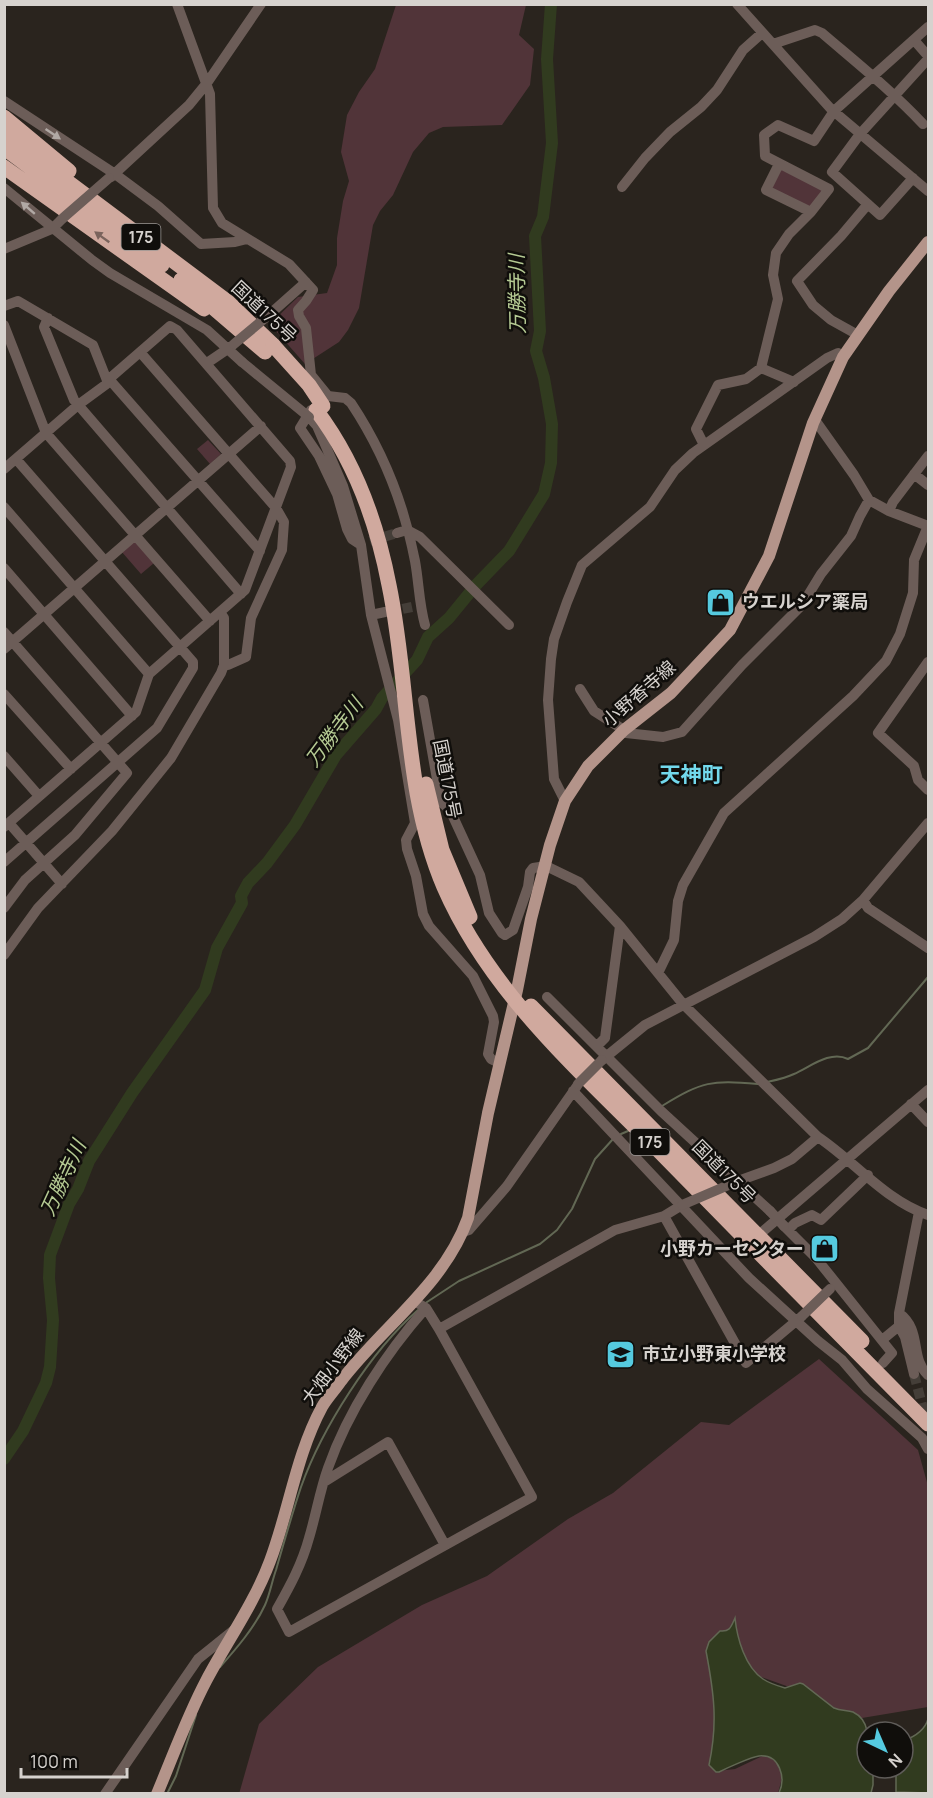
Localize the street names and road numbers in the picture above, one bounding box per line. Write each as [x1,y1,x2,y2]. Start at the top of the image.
road number: 175 [122,224,160,250]
street label: 国道175号 [227,275,302,347]
street label: 小野香寺線 [597,655,680,732]
street label: 国道175号 [429,737,467,821]
road number: 175 [630,1129,670,1155]
street label: 国道175号 [688,1134,762,1208]
street label: 大畑小野線 [296,1323,369,1410]

